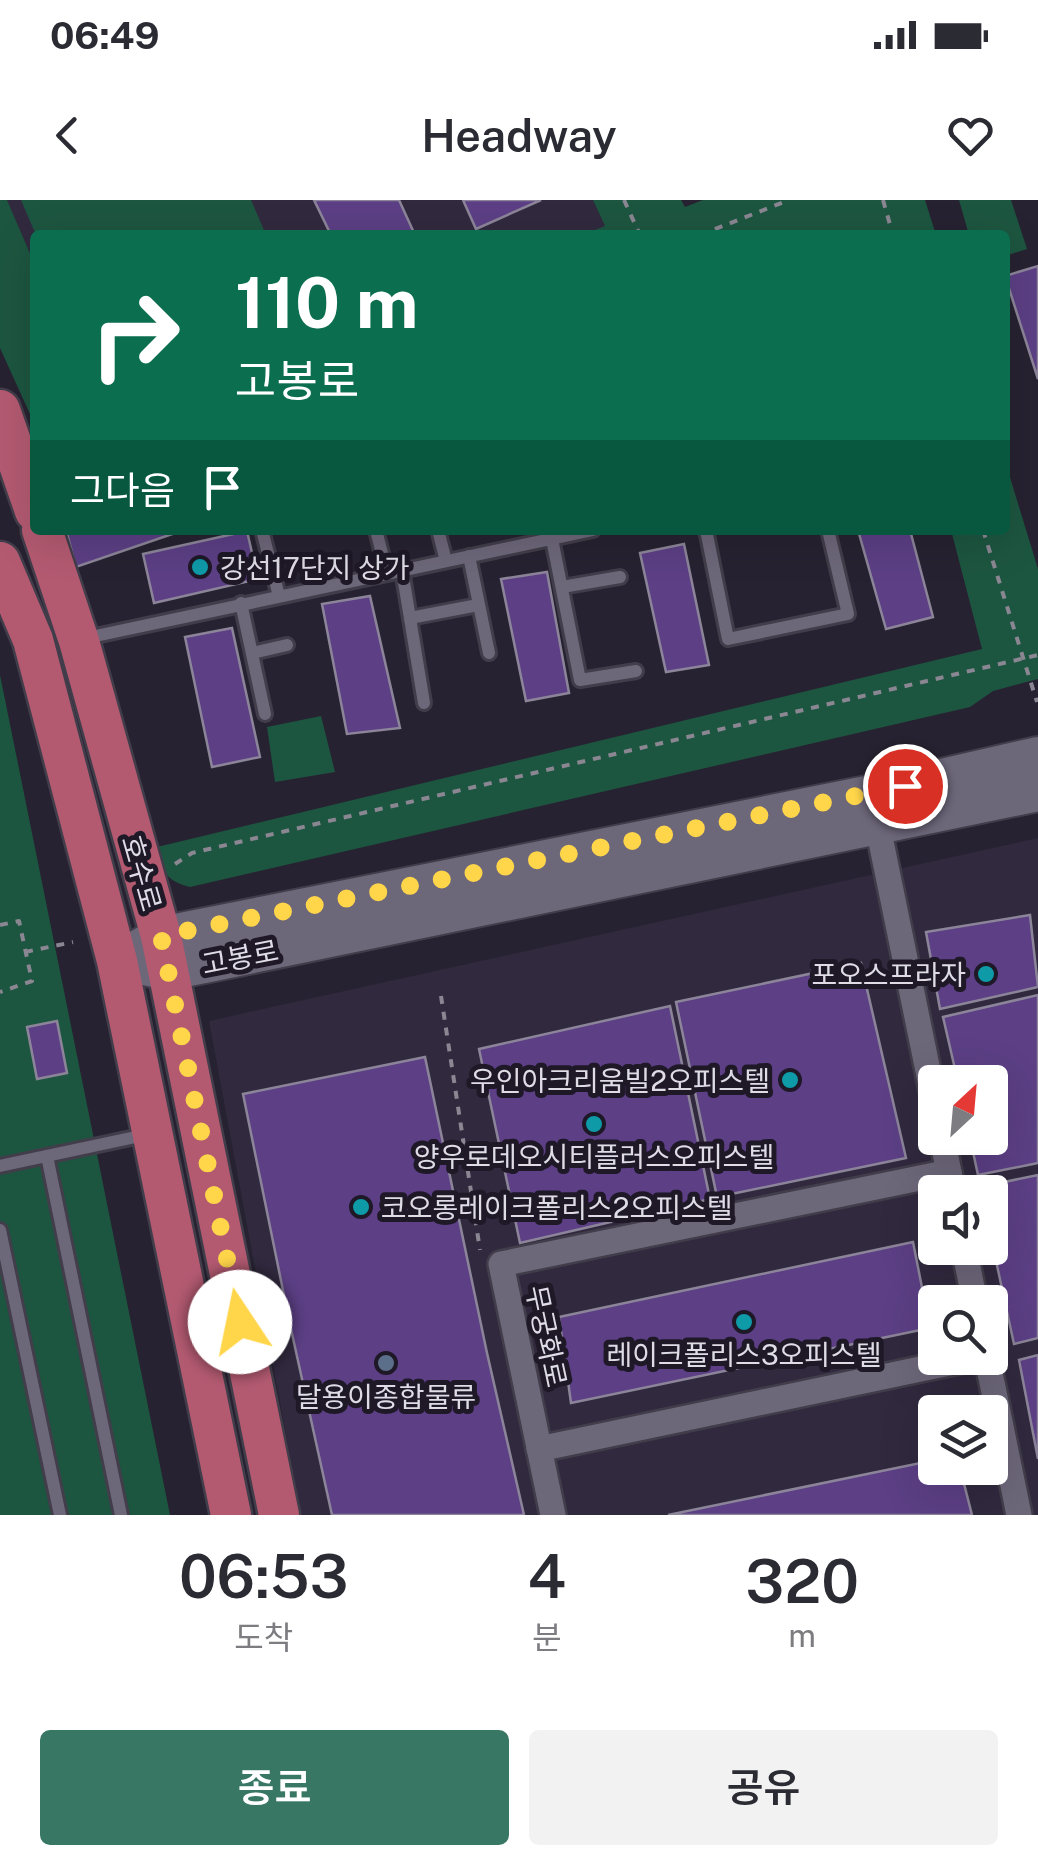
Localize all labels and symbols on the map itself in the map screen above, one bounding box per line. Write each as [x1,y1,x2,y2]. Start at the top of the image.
place label: 강선17단지 상가 [220,551,410,584]
marker: 강선17단지 상가 [189,556,211,578]
pin [863,744,948,829]
street label: 호수로 [115,831,169,915]
street label: 고봉로 [199,933,281,981]
place label: 포오스프라자 [811,958,966,991]
marker: 포오스프라자 [975,963,997,985]
place label: 우인아크리움빌2오피스텔 [470,1064,770,1097]
north arrow [918,1065,1008,1155]
marker: 우인아크리움빌2오피스텔 [779,1069,801,1091]
marker: 양우로데오시티플러스오피스텔 [583,1113,605,1135]
place label: 양우로데오시티플러스오피스텔 [414,1140,774,1173]
place label: 코오롱레이크폴리스2오피스텔 [381,1191,733,1224]
marker: 코오롱레이크폴리스2오피스텔 [350,1196,372,1218]
position arrow [188,1270,292,1374]
street label: 무궁화로 [520,1282,574,1390]
marker: 레이크폴리스3오피스텔 [733,1311,755,1333]
place label: 레이크폴리스3오피스텔 [606,1338,882,1371]
marker: 달용이종합물류 [375,1352,397,1374]
place label: 달용이종합물류 [296,1380,476,1413]

